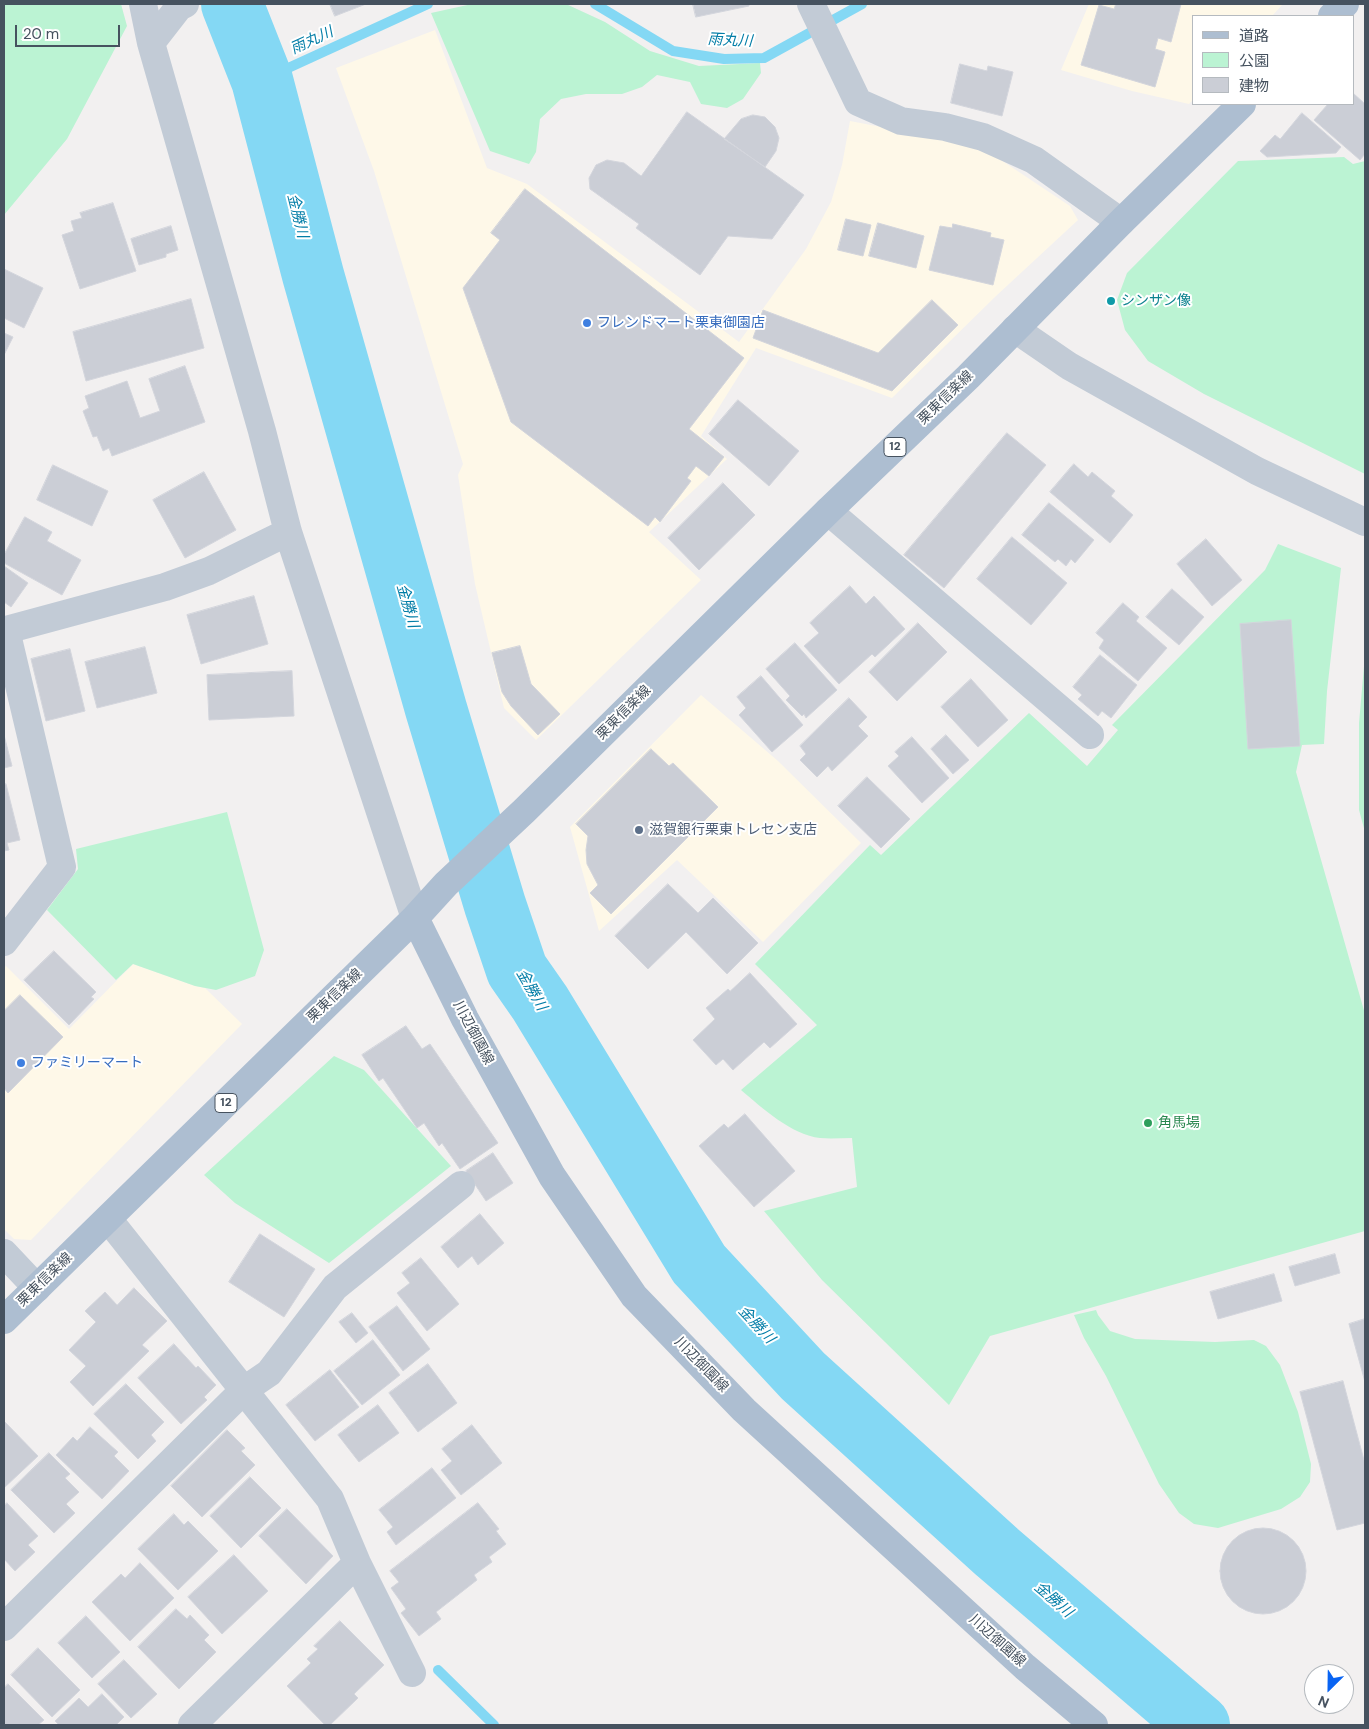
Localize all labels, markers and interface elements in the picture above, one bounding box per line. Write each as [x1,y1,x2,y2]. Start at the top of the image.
scale bar [18,15,122,47]
legend [1192,15,1354,105]
water label: 雨丸川 [288,23,336,59]
text: 20 m [23,24,59,44]
text: 道路 [1239,26,1269,46]
water label: 雨丸川 [707,31,753,51]
text: 公園 [1239,51,1269,71]
text: 建物 [1239,76,1269,96]
water label: 金勝川 [283,192,311,240]
place label: シンザン像 [1121,293,1191,309]
marker: シンザン像 [1105,295,1117,307]
place label: フレンドマート栗東御園店 [597,315,765,331]
marker: フレンドマート栗東御園店 [581,317,593,329]
street label: 栗東信楽線 [915,368,977,428]
road number: 12 [884,438,906,457]
water label: 金勝川 [392,582,422,630]
street label: 栗東信楽線 [593,682,655,744]
place label: 滋賀銀行栗東トレセン支店 [649,822,817,838]
marker: 滋賀銀行栗東トレセン支店 [633,824,645,836]
street label: 栗東信楽線 [304,966,366,1026]
water label: 金勝川 [512,966,550,1014]
street label: 川辺御園線 [449,998,497,1068]
place label: ファミリーマート [31,1055,143,1071]
marker: ファミリーマート [15,1057,27,1069]
road number: 12 [215,1094,237,1112]
place label: 角馬場 [1158,1115,1200,1131]
marker: 角馬場 [1142,1117,1154,1129]
street label: 栗東信楽線 [14,1250,76,1310]
water label: 金勝川 [734,1302,778,1348]
street label: 川辺御園線 [671,1334,731,1396]
water label: 金勝川 [1030,1578,1076,1622]
street label: 川辺御園線 [965,1611,1029,1671]
north arrow [1304,1664,1354,1714]
text: N [1315,1692,1332,1712]

